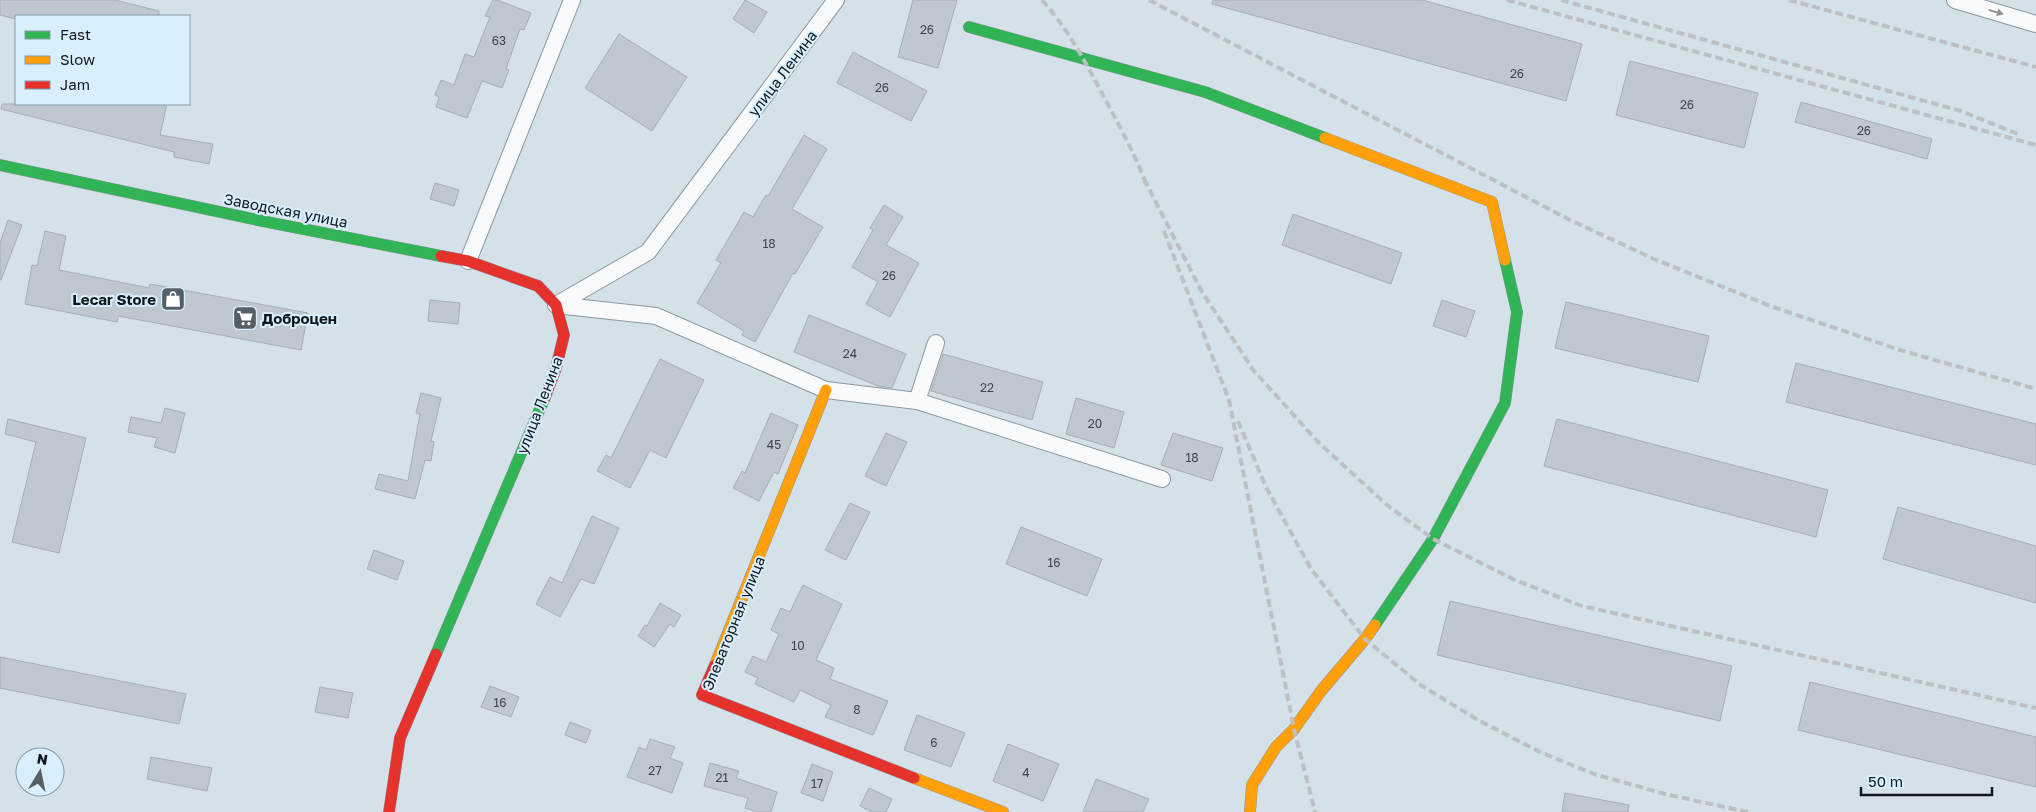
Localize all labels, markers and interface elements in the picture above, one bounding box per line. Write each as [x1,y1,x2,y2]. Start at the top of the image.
one-way arrow [1988,8,2003,16]
legend [15,15,190,105]
house number: 26 [920,22,934,37]
text: Fast [60,25,91,43]
street label: улица Ленина [744,26,820,120]
house number: 63 [492,33,506,48]
text: Slow [60,50,95,68]
house number: 26 [1510,66,1524,81]
text: Jam [60,75,90,93]
house number: 26 [875,80,889,95]
house number: 26 [1680,97,1694,112]
house number: 26 [1857,123,1871,138]
street label: Заводская улица [223,189,349,231]
house number: 18 [762,236,776,251]
house number: 26 [882,268,896,283]
shop icon: Lecar Store [160,286,186,312]
place label: Lecar Store [72,290,156,308]
supermarket icon: Доброцен [232,305,258,331]
place label: Доброцен [262,309,337,327]
house number: 24 [843,346,857,361]
street label: улица Ленина [512,354,566,456]
house number: 22 [980,380,994,395]
house number: 20 [1088,416,1102,431]
house number: 45 [767,437,781,452]
house number: 18 [1185,450,1199,465]
street label: Элеваторная улица [698,553,768,693]
house number: 16 [1047,555,1061,570]
house number: 10 [791,638,805,653]
house number: 16 [493,695,507,710]
house number: 8 [853,702,861,717]
house number: 6 [930,735,938,750]
north arrow [15,747,65,797]
text: N [36,749,49,768]
house number: 27 [648,763,662,778]
scale bar [1861,764,1992,796]
house number: 4 [1022,765,1030,780]
house number: 21 [716,770,729,785]
text: 50 m [1868,772,1903,790]
house number: 17 [811,776,823,791]

